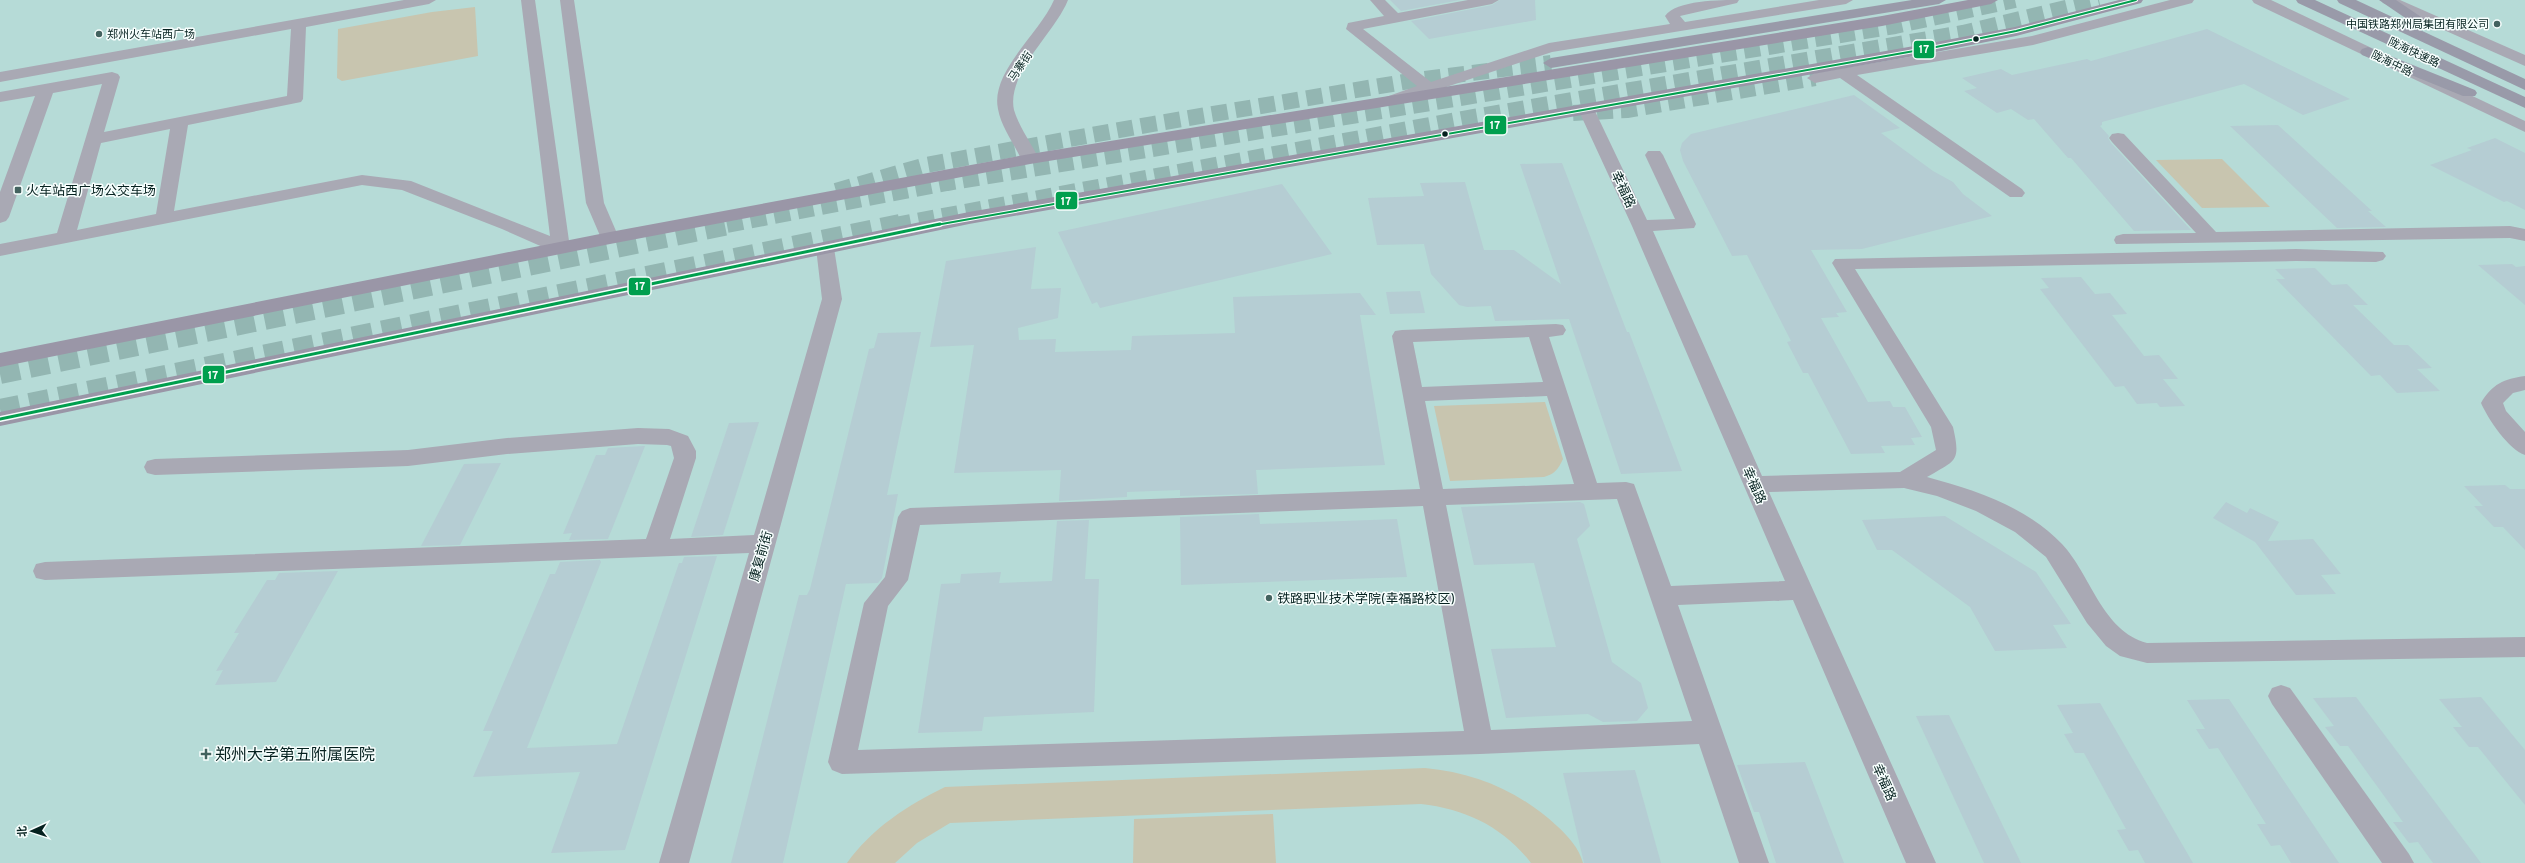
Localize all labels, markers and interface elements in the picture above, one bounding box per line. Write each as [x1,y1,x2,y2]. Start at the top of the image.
place label: 中国铁路郑州局集团有限公司 [2346,18,2489,32]
marker: 中国铁路郑州局集团有限公司 [2492,19,2502,29]
place label: 郑州火车站西广场 [107,28,195,42]
marker: 郑州火车站西广场 [94,29,104,39]
unlabelled marker [1971,34,1981,44]
street label: 陇海快速路 [2386,35,2441,71]
line badge: 17 [1913,40,1935,59]
text: 17 [1919,43,1929,57]
street label: 陇海中路 [2369,48,2414,80]
street label: 马寨街 [1006,49,1036,84]
line badge: 17 [1484,115,1507,135]
text: 17 [1490,119,1500,133]
unlabelled marker [1440,129,1450,139]
street label: 幸福路 [1607,169,1638,211]
place label: 火车站西广场公交车场 [26,184,156,200]
marker: 火车站西广场公交车场 [13,185,23,195]
line badge: 17 [1055,191,1078,210]
text: 17 [1061,195,1071,209]
line badge: 17 [628,277,651,296]
text: 17 [635,280,645,294]
line badge: 17 [202,365,225,384]
text: 17 [208,369,218,383]
street label: 幸福路 [1738,465,1768,507]
street label: 康复前街 [746,529,777,584]
place label: 铁路职业技术学院(幸福路校区) [1277,591,1455,608]
marker: 铁路职业技术学院(幸福路校区) [1264,593,1274,603]
place label: 郑州大学第五附属医院 [215,746,375,766]
marker: 郑州大学第五附属医院 [200,748,212,760]
street label: 幸福路 [1868,762,1898,804]
north arrow [12,811,52,851]
text: 北 [16,826,30,837]

